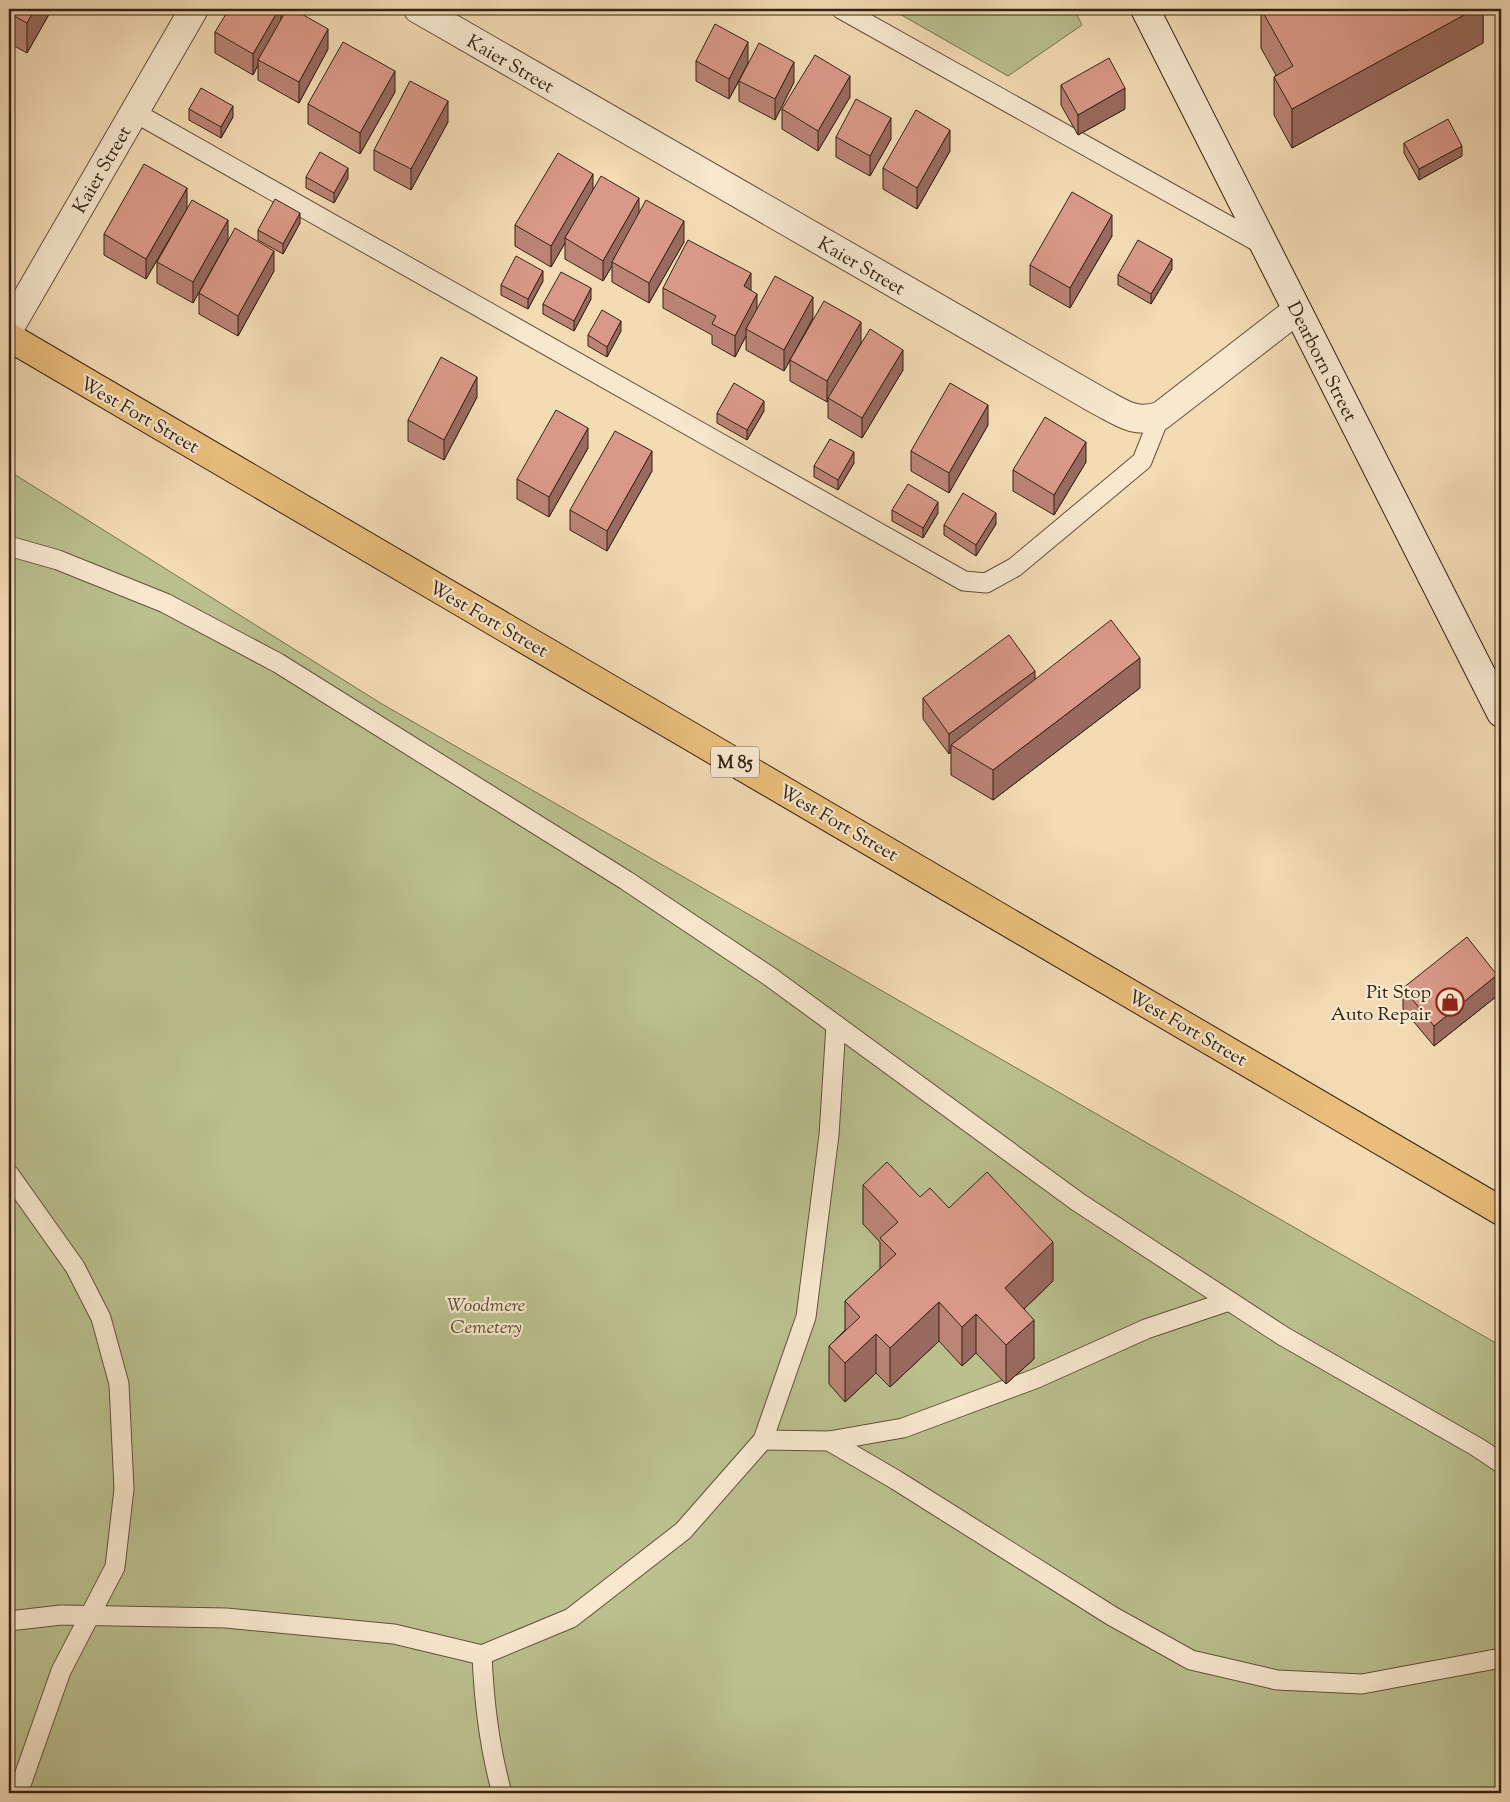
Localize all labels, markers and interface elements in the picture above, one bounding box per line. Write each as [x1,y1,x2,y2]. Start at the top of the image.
street label: Kaier Street [461,29,559,101]
street label: Kaier Street [67,121,139,219]
street label: Kaier Street [812,231,910,303]
street label: Dearborn Street [1279,297,1363,427]
street label: West Fort Street [74,371,204,461]
street label: West Fort Street [423,575,553,665]
road number: M 85 [711,746,759,778]
street label: West Fort Street [773,779,903,869]
place label: Pit Stop Auto Repair [1331,980,1431,1029]
street label: West Fort Street [1122,984,1252,1074]
shop icon: Pit Stop Auto Repair [1435,987,1465,1017]
park label: Woodmere Cemetery [447,1293,526,1342]

